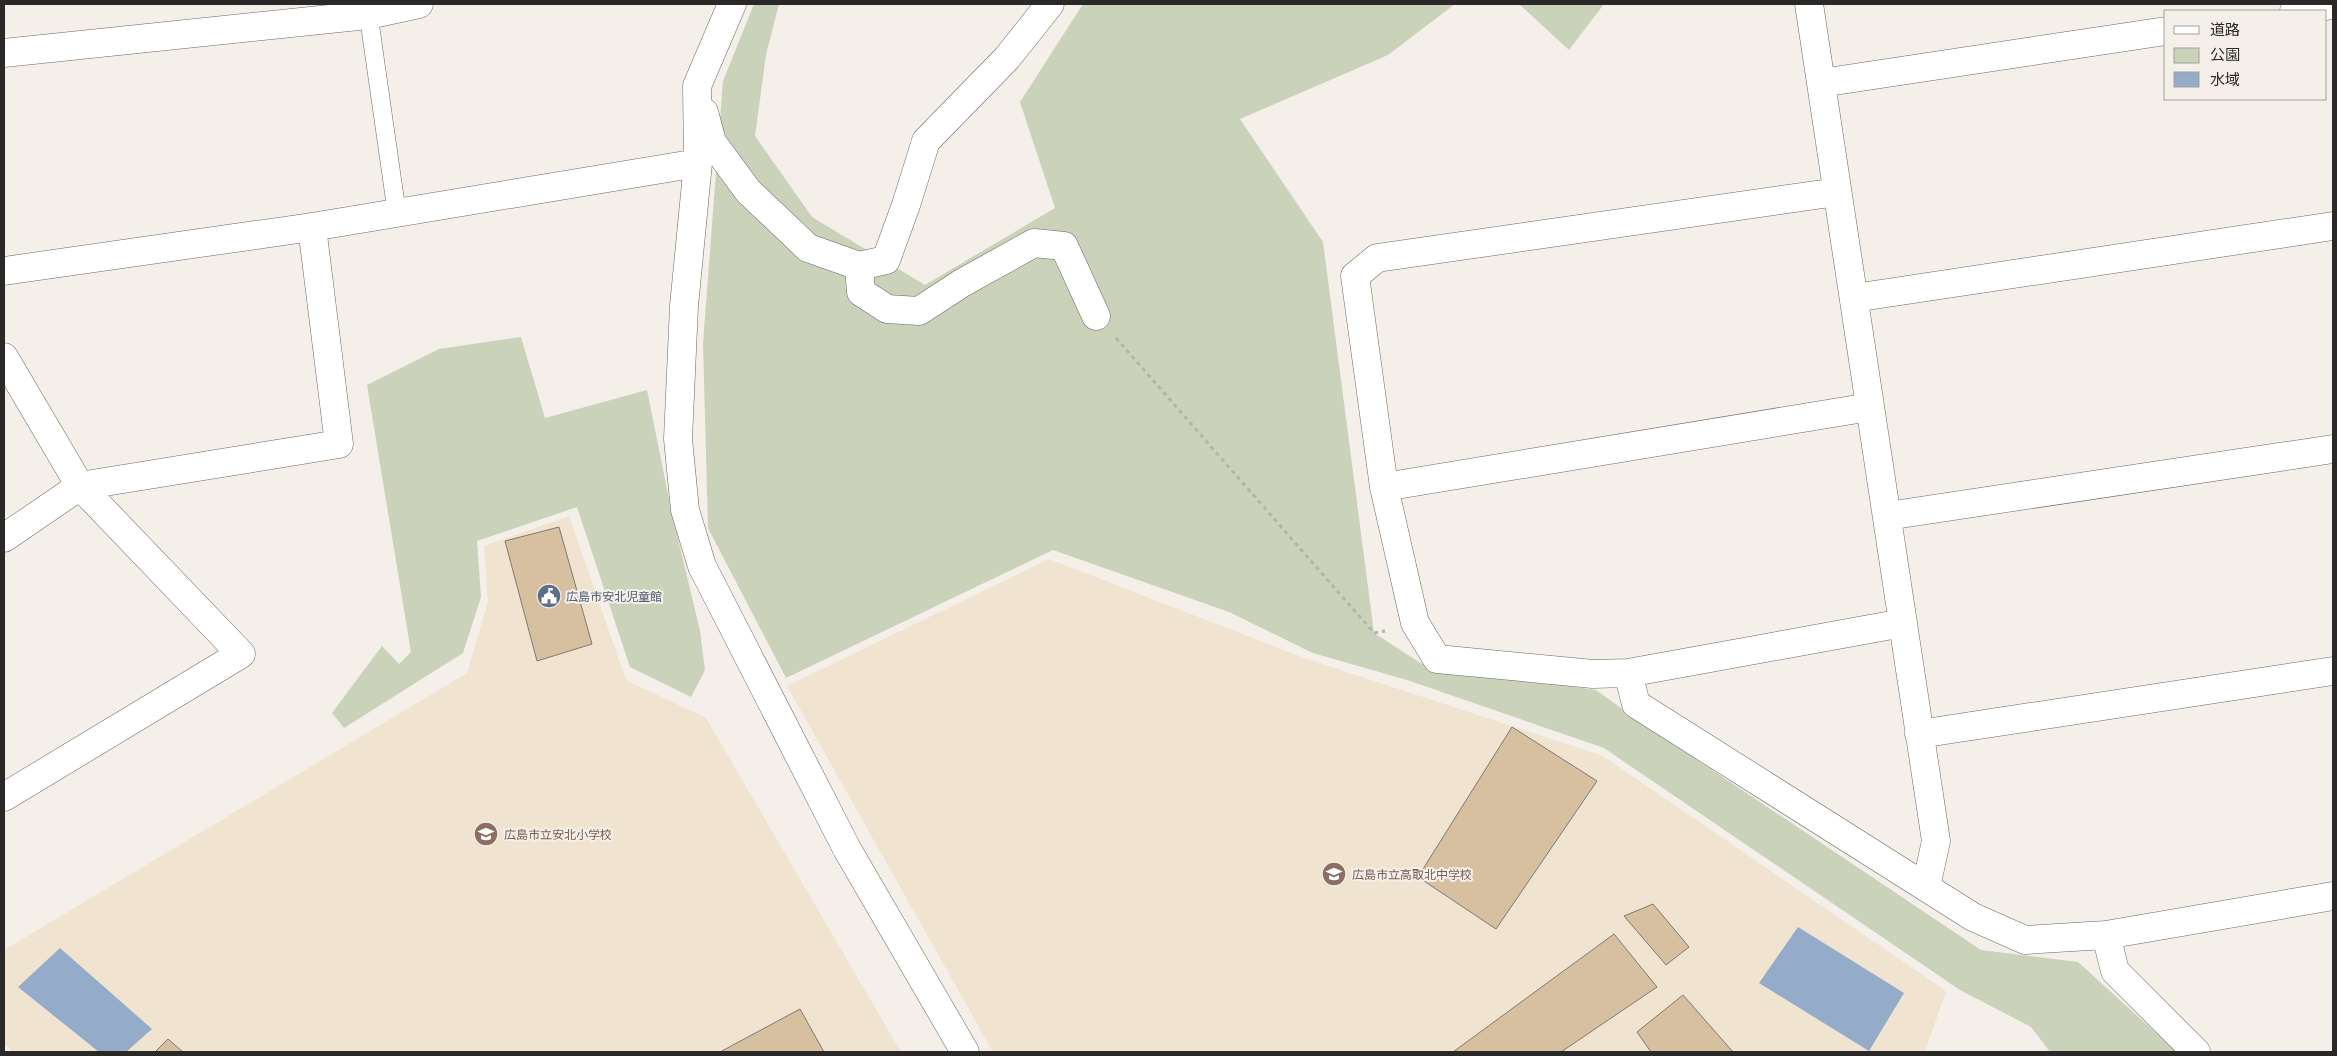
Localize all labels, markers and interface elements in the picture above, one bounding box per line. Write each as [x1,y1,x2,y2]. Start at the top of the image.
legend [2164,10,2327,100]
text: 道路 [2210,19,2240,39]
text: 公園 [2210,44,2240,64]
text: 水域 [2210,69,2240,89]
public building icon: 広島市安北児童館 [536,583,562,609]
place label: 広島市安北児童館 [566,588,662,605]
school or university icon: 広島市立安北小学校 [473,821,499,847]
place label: 広島市立安北小学校 [504,826,612,843]
school or university icon: 広島市立高取北中学校 [1321,861,1347,887]
place label: 広島市立高取北中学校 [1352,866,1472,883]

